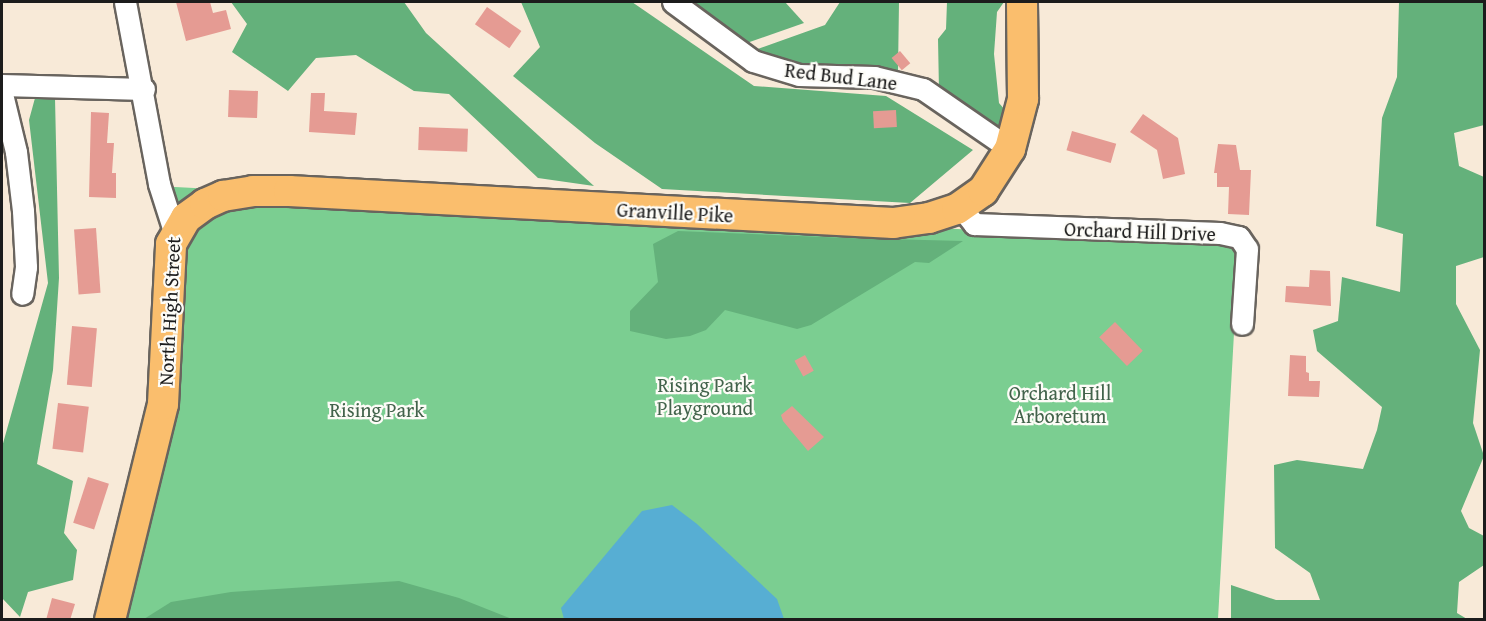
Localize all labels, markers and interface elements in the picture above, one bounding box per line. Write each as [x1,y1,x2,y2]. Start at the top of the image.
street label: Red Bud Lane [783,57,899,95]
street label: Granville Pike [616,197,734,227]
street label: Orchard Hill Drive [1064,216,1216,246]
street label: North High Street [153,236,185,386]
park label: Rising Park Playground [657,373,753,420]
park label: Orchard Hill Arboretum [1009,380,1111,427]
park label: Rising Park [330,397,424,421]

